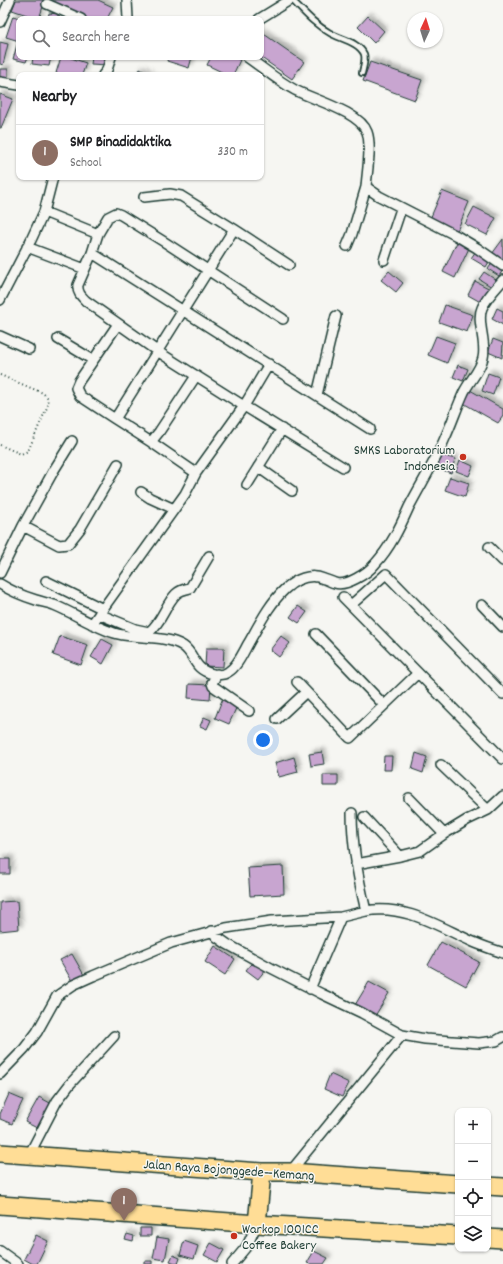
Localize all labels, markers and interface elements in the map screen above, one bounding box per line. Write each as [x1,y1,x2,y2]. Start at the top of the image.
north arrow [407,12,443,48]
search box [16,16,264,60]
icon: search [30,27,52,49]
text: Search here [62,27,130,49]
text: Nearby [32,86,76,110]
text: SMP Binadidaktika [70,132,171,154]
text: 1 [44,143,46,162]
text: 330 m [217,143,248,162]
text: School [70,154,102,173]
place label: SMKS Laboratorium Indonesia [354,441,455,477]
marker: SMKS Laboratorium Indonesia [458,452,468,462]
your location [253,730,273,750]
map controls [455,1108,491,1252]
button: + [455,1108,491,1144]
button: − [455,1144,491,1180]
street label: Jalan Raya Bojonggede—Kemang [143,1155,315,1187]
button: locate [455,1180,491,1216]
pin: 1 [111,1188,137,1221]
button: layers [455,1216,491,1252]
place label: Warkop 1001CC Coffee Bakery [242,1220,319,1256]
marker: Warkop 1001CC Coffee Bakery [229,1231,239,1241]

